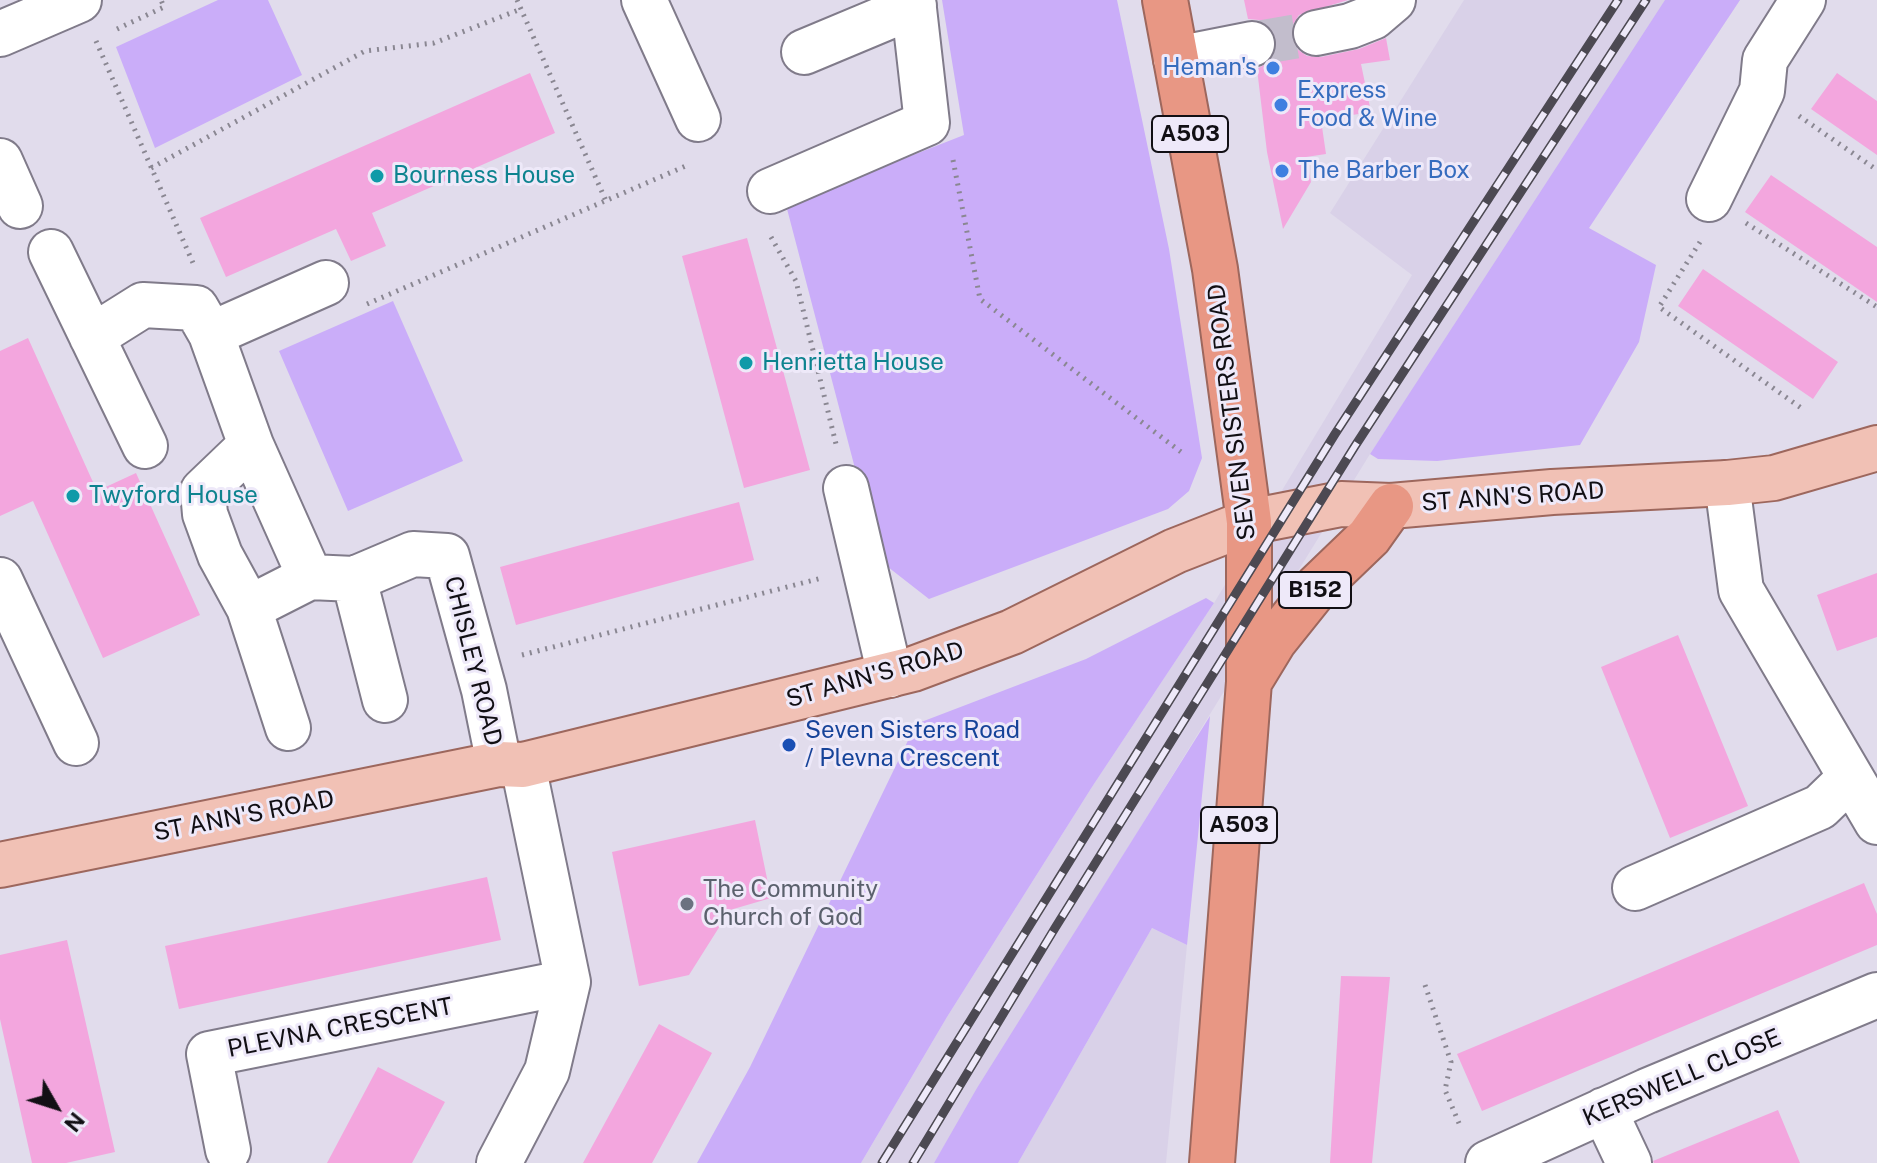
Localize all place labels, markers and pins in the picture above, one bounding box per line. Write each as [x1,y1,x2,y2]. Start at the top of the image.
place label: Heman's [1162,54,1257,82]
marker: Heman's [1264,59,1282,77]
place label: Express Food & Wine [1297,77,1437,133]
marker: Express Food & Wine [1272,96,1290,114]
place label: The Barber Box [1298,157,1470,185]
place label: Bourness House [393,162,575,190]
marker: The Barber Box [1273,162,1291,180]
marker: Bourness House [368,167,386,185]
place label: Henrietta House [762,349,944,377]
marker: Henrietta House [737,354,755,372]
place label: Twyford House [89,482,258,510]
marker: Twyford House [64,487,82,505]
place label: Seven Sisters Road / Plevna Crescent [805,717,1020,773]
marker: Seven Sisters Road / Plevna Crescent [780,736,798,754]
place label: The Community Church of God [703,876,878,932]
marker: The Community Church of God [678,895,696,913]

